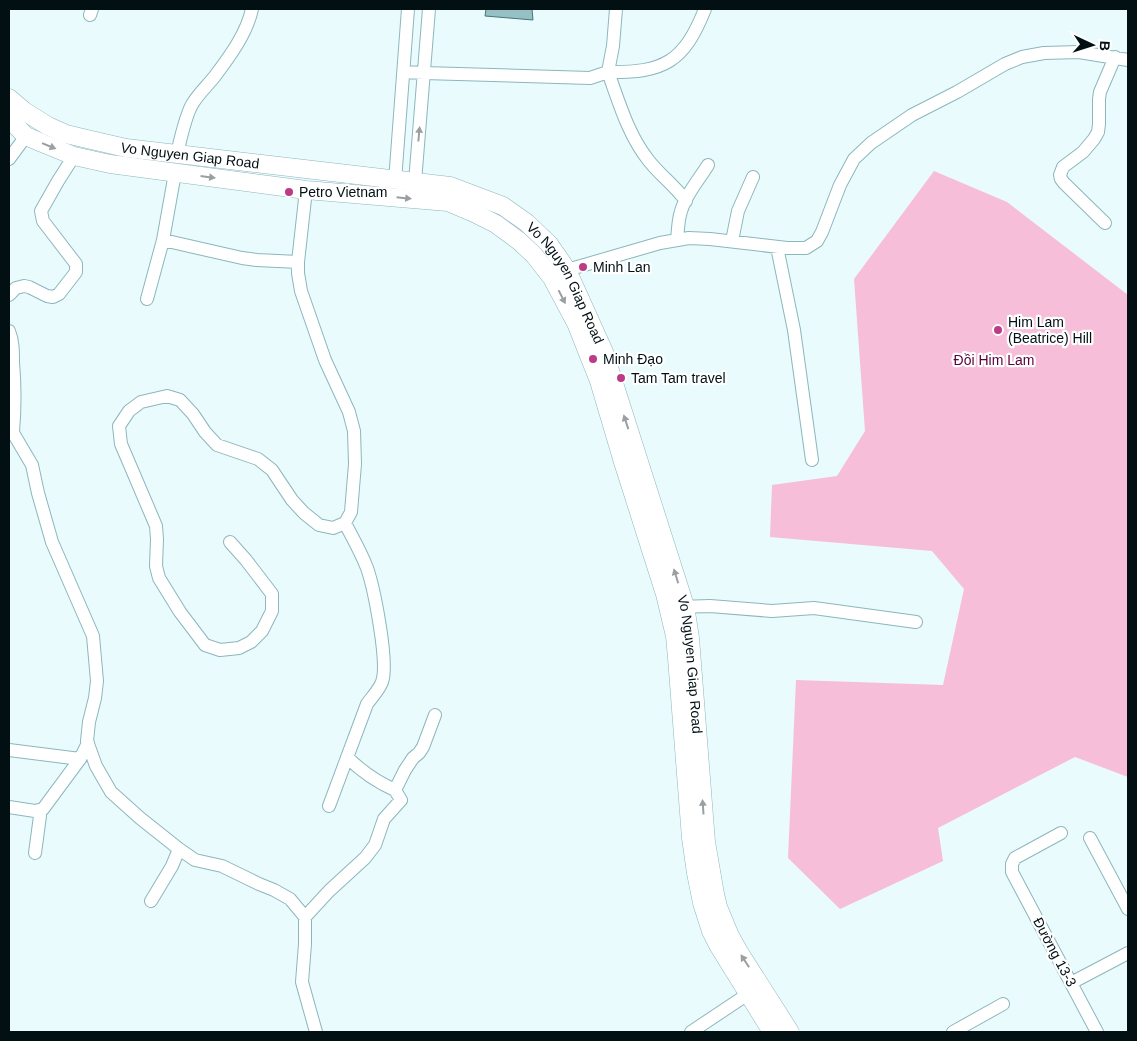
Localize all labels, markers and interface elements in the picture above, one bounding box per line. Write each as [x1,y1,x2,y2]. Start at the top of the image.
north arrow [1067,20,1117,70]
text: B [1097,40,1113,52]
one-way arrow [415,126,423,142]
street label: Vo Nguyen Giap Road [119,139,260,172]
one-way arrow [42,142,57,150]
one-way arrow [200,173,216,181]
place label: Petro Vietnam [299,184,387,200]
marker: Petro Vietnam [283,186,295,198]
one-way arrow [396,194,412,202]
street label: Vo Nguyen Giap Road [523,219,607,346]
place label: Minh Lan [593,259,651,275]
marker: Minh Lan [577,261,589,273]
one-way arrow [558,290,566,305]
place label: Him Lam (Beatrice) Hill [1008,314,1092,346]
marker: Him Lam (Beatrice) Hill [992,324,1004,336]
place label: Minh Đạo [603,351,663,367]
park label: Đồi Him Lam [954,352,1034,368]
marker: Minh Đạo [587,353,599,365]
place label: Tam Tam travel [631,370,726,386]
marker: Tam Tam travel [615,372,627,384]
one-way arrow [622,414,630,429]
one-way arrow [672,569,680,584]
street label: Vo Nguyen Giap Road [674,593,705,734]
one-way arrow [699,798,707,814]
street label: Đường 13-3 [1030,915,1080,990]
one-way arrow [740,955,750,968]

